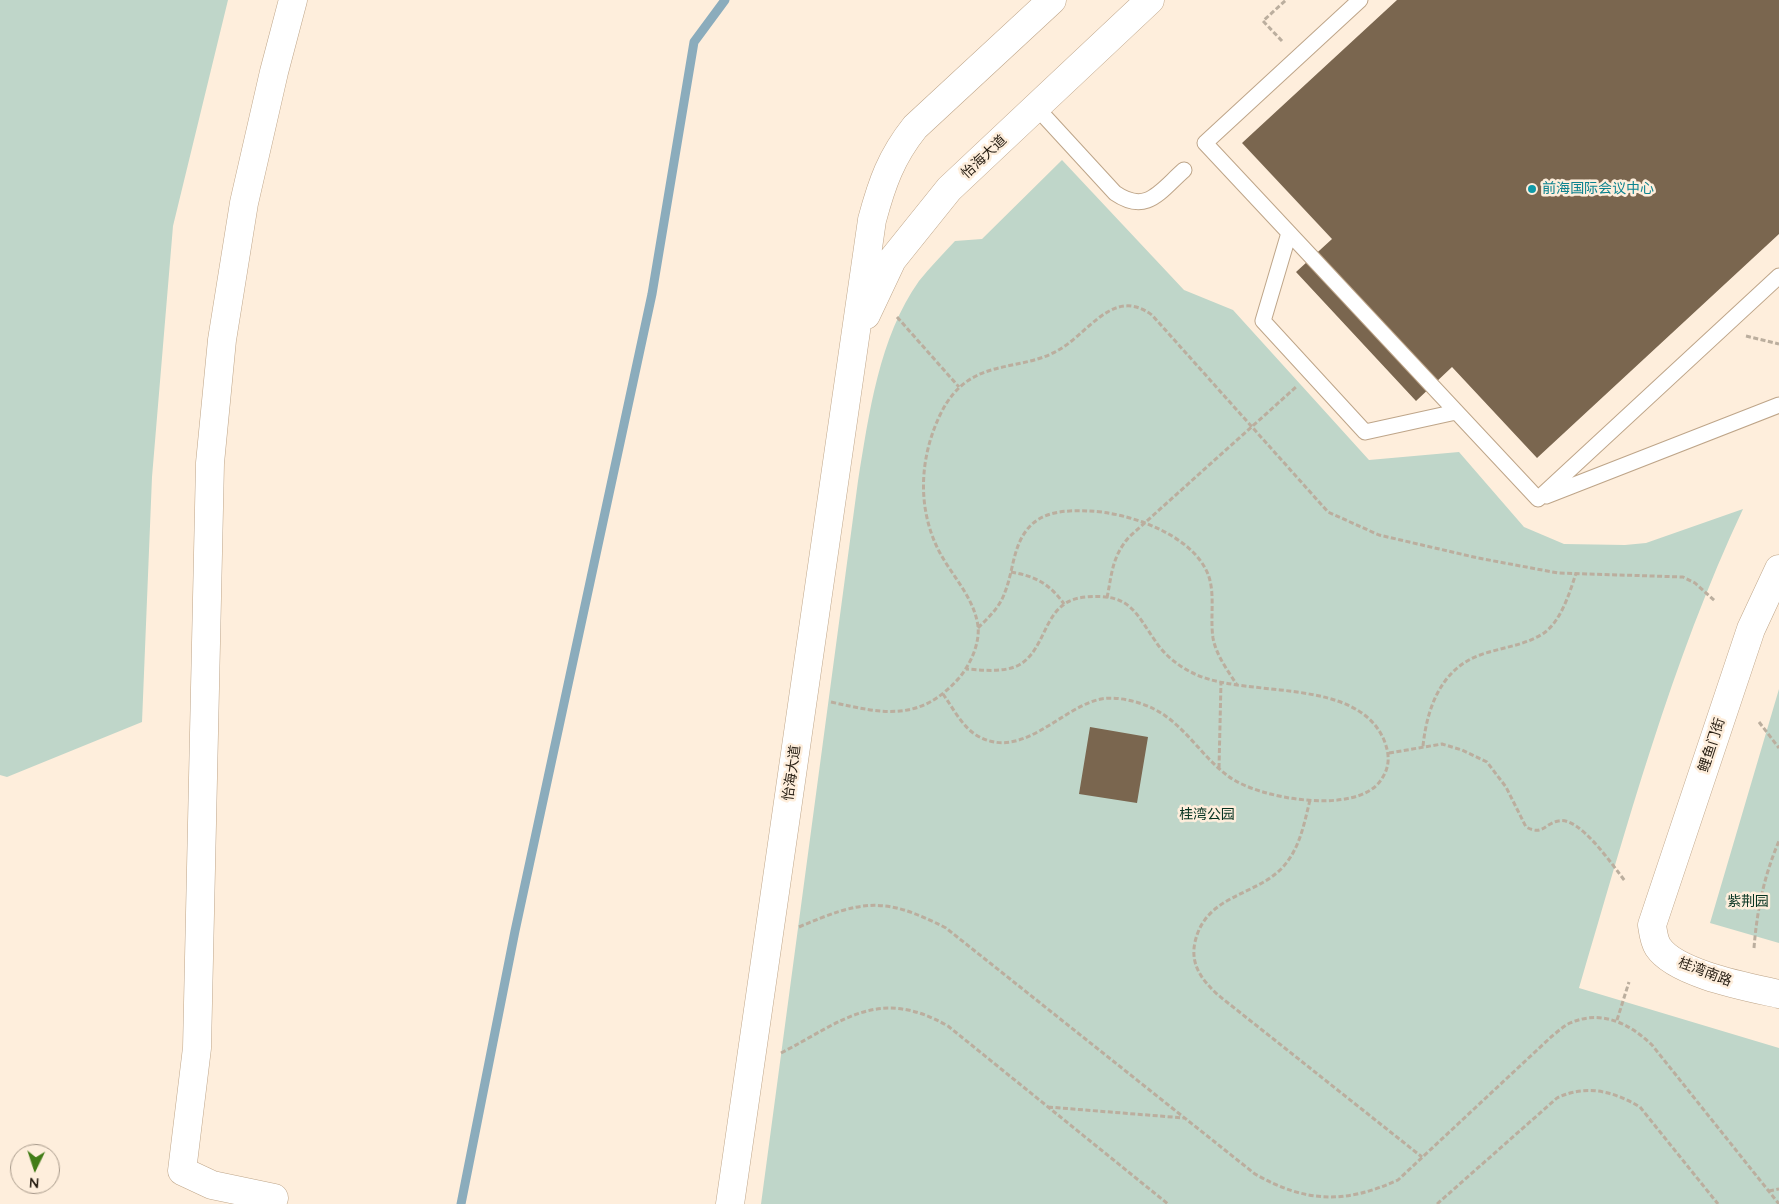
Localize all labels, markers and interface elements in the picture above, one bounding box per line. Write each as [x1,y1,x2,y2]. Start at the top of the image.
street label: 怡海大道 [958,132,1010,182]
place label: 前海国际会议中心 [1542,181,1654,197]
marker: 前海国际会议中心 [1526,183,1538,195]
street label: 鲤鱼门街 [1695,716,1729,774]
street label: 怡海大道 [780,744,804,802]
park label: 桂湾公园 [1179,807,1235,823]
park label: 紫荆园 [1727,894,1769,910]
street label: 桂湾南路 [1676,954,1734,990]
north arrow [10,1144,60,1194]
text: N [28,1174,40,1192]

